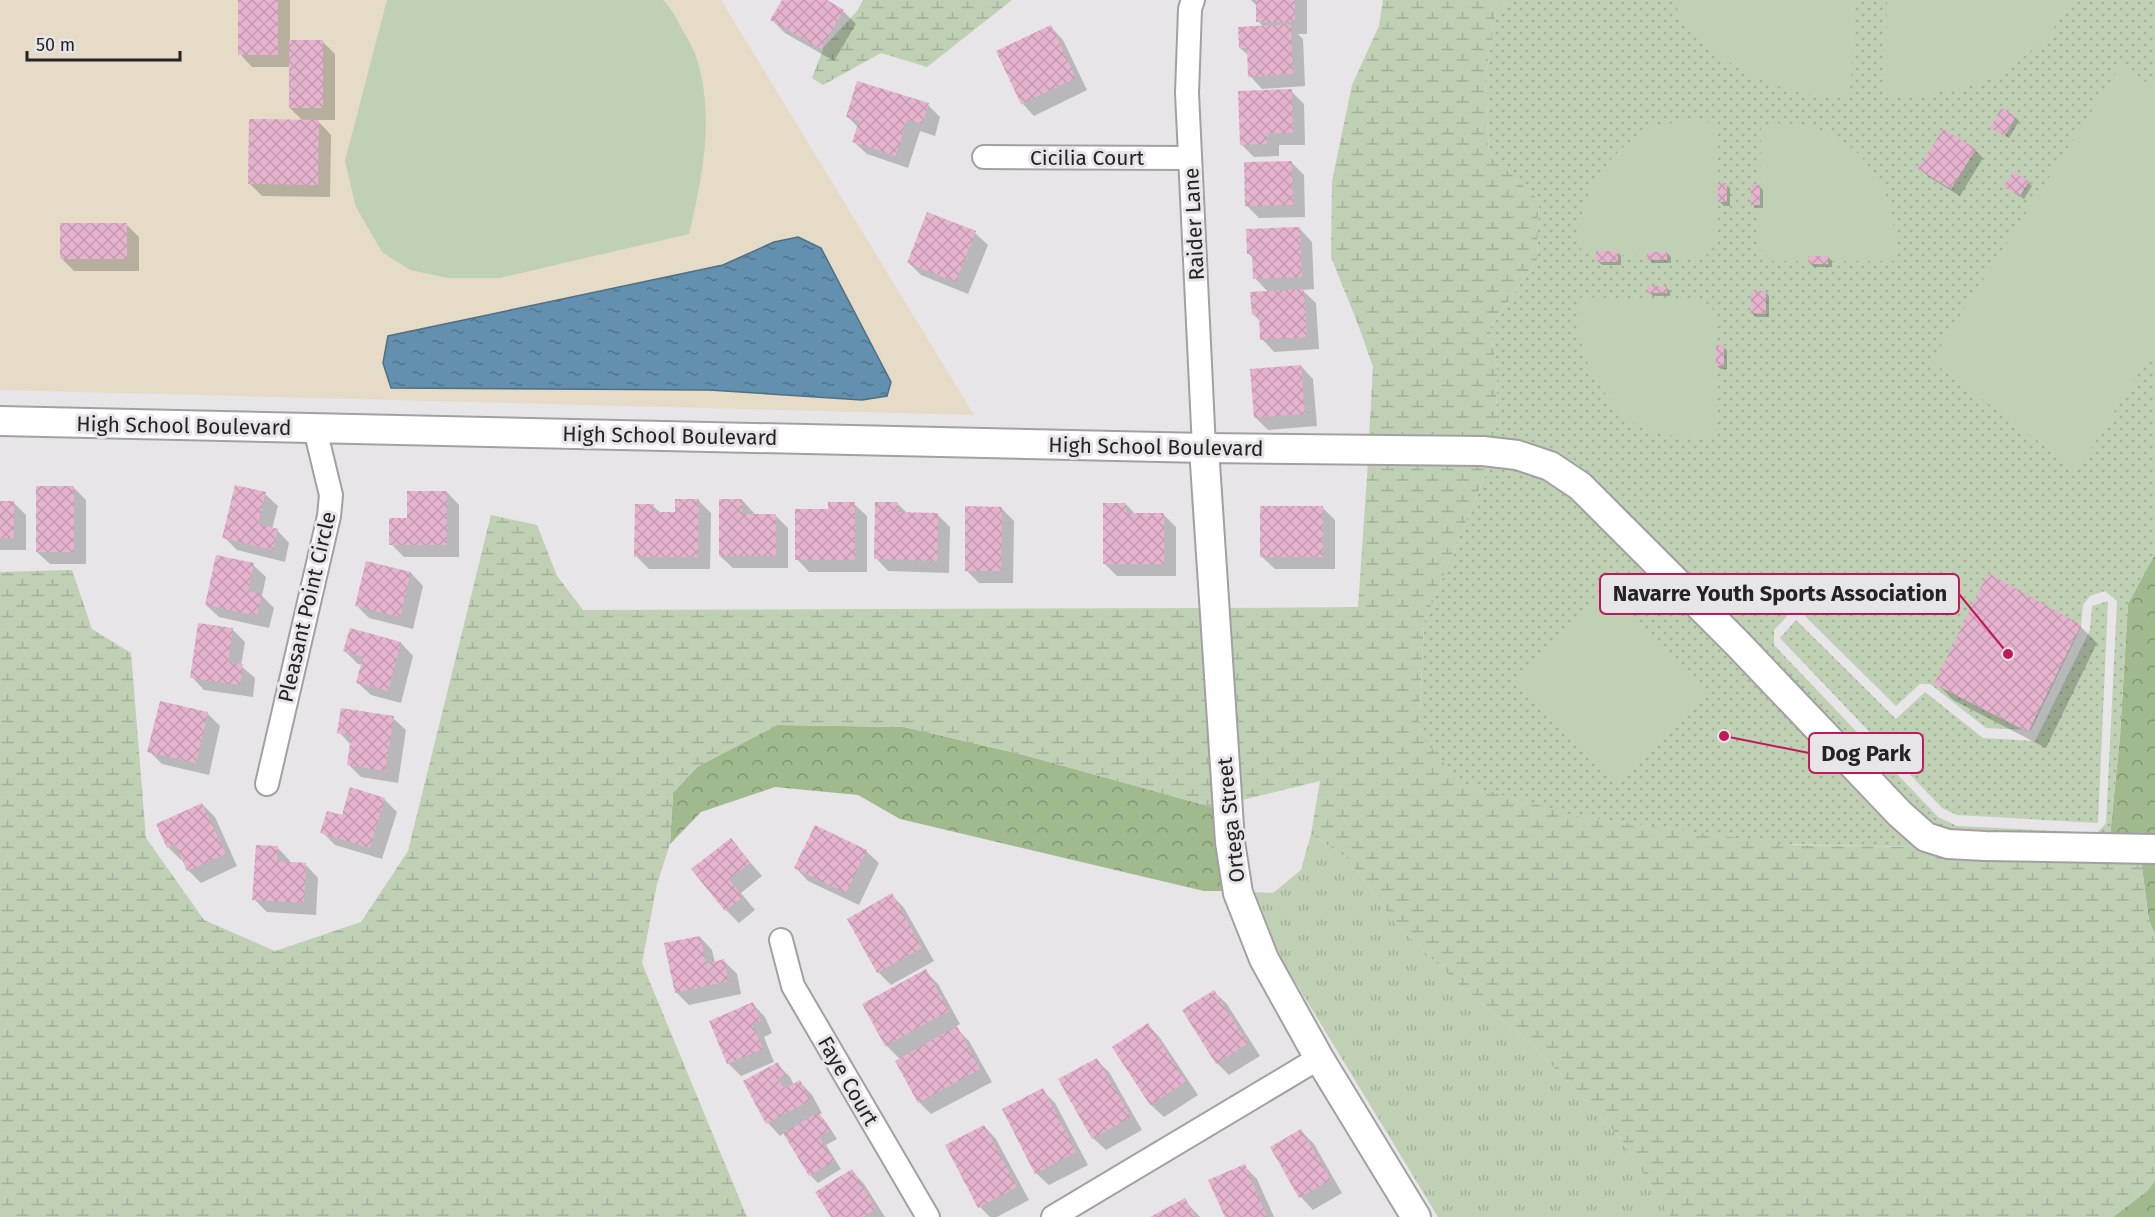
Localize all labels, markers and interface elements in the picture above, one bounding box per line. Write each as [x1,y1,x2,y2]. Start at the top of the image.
scale bar [27,24,180,62]
text: 50 m [36,34,75,56]
street label: Cicilia Court [1030,145,1145,171]
street label: Raider Lane [1178,167,1210,281]
street label: High School Boulevard [76,411,292,441]
street label: High School Boulevard [562,421,778,451]
street label: High School Boulevard [1048,432,1264,462]
street label: Pleasant Point Circle [272,509,342,705]
callout: Navarre Youth Sports Association [1600,574,1959,614]
text: Navarre Youth Sports Association [1613,580,1947,607]
callout: Dog Park [1809,733,1923,773]
text: Dog Park [1821,740,1912,767]
street label: Ortega Street [1211,756,1251,884]
street label: Faye Court [812,1032,884,1131]

